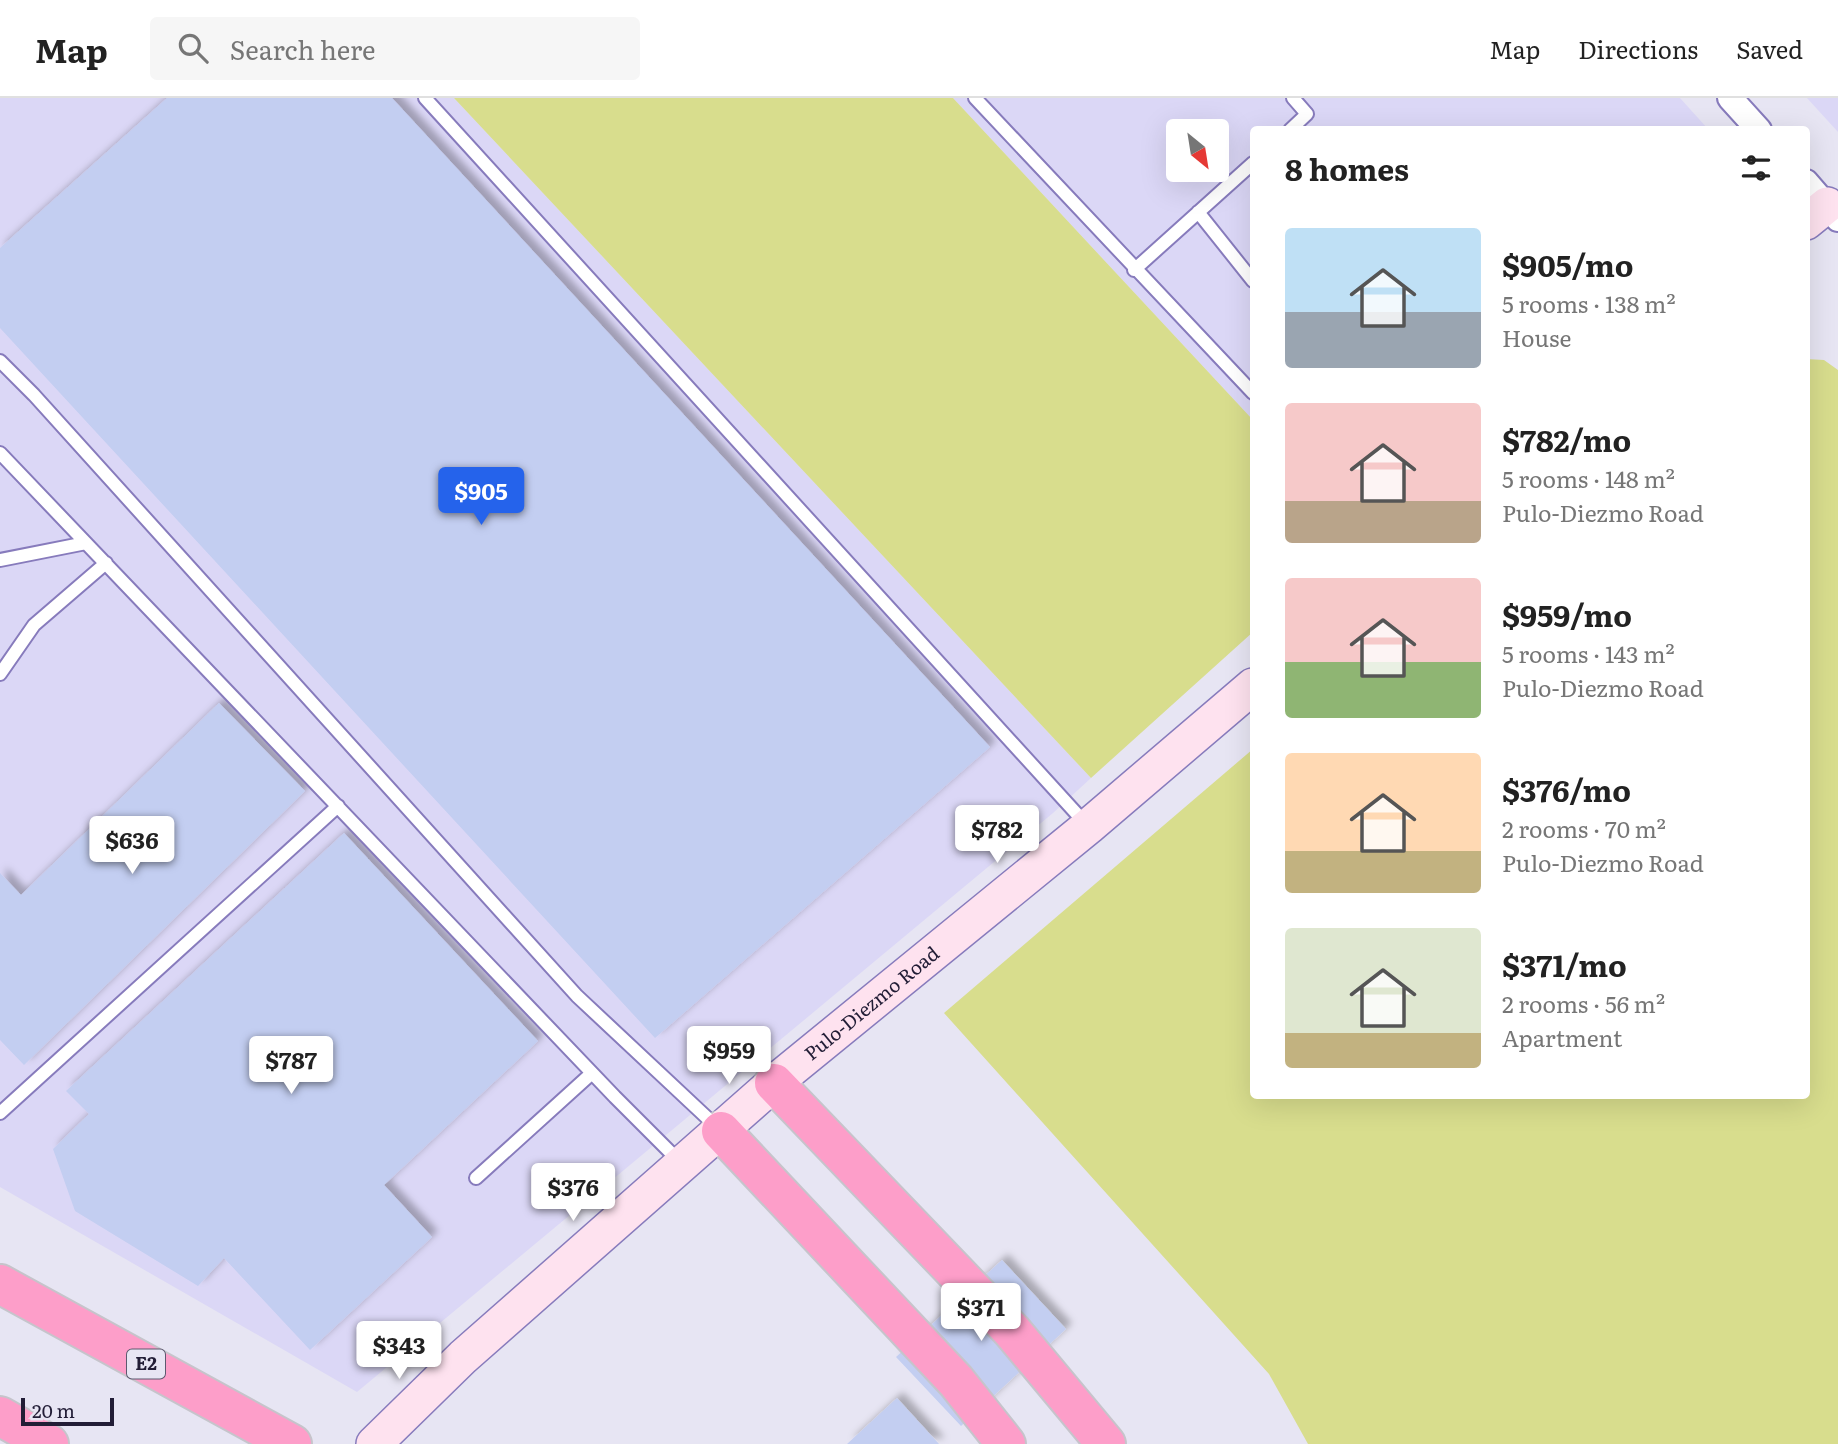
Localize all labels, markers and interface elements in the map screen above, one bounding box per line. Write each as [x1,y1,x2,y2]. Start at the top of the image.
search box [150,17,640,80]
text: Map [35,24,108,73]
icon: search [174,29,212,67]
text: Search here [230,29,376,68]
text: Map [1489,31,1540,66]
text: Directions [1578,31,1698,66]
text: Saved [1736,31,1803,66]
north arrow [1166,119,1228,182]
map controls [1166,119,1229,182]
text: 8 homes [1285,146,1409,190]
icon: filters [1737,149,1775,187]
text: $905/mo [1502,242,1633,286]
icon: home [1341,256,1425,340]
text: 5 rooms · 138 m² [1502,286,1676,320]
text: House [1502,320,1571,354]
text: $782/mo [1502,417,1631,461]
icon: home [1341,431,1425,515]
text: 5 rooms · 148 m² [1502,461,1675,495]
pin: $905 [440,468,522,527]
text: $905 [454,473,508,507]
text: Pulo-Diezmo Road [1502,495,1704,529]
text: $959/mo [1502,592,1632,636]
icon: home [1341,606,1425,690]
text: 5 rooms · 143 m² [1502,636,1675,670]
text: Pulo-Diezmo Road [1502,670,1704,704]
text: $376/mo [1502,767,1631,811]
icon: home [1341,781,1425,865]
pin: $782 [956,806,1038,865]
text: $782 [971,811,1023,845]
text: 2 rooms · 70 m² [1502,811,1666,845]
pin: $636 [91,816,173,876]
text: $636 [105,822,159,856]
text: Pulo-Diezmo Road [1502,845,1704,879]
street label: Pulo-Diezmo Road [798,939,945,1066]
text: $371/mo [1502,942,1627,986]
icon: home [1341,956,1425,1040]
text: 2 rooms · 56 m² [1502,986,1665,1020]
text: Apartment [1502,1020,1622,1054]
pin: $959 [688,1026,770,1086]
text: $959 [703,1032,755,1066]
pin: $787 [250,1037,332,1096]
text: $787 [265,1042,317,1076]
pin: $376 [532,1164,614,1223]
text: $376 [547,1169,599,1203]
pin: $371 [940,1284,1022,1343]
text: $371 [957,1289,1005,1323]
pin: $343 [358,1322,440,1381]
text: $343 [372,1327,426,1361]
road number: E2 [127,1350,165,1378]
scale bar [21,1395,114,1427]
text: 20 m [32,1396,75,1424]

